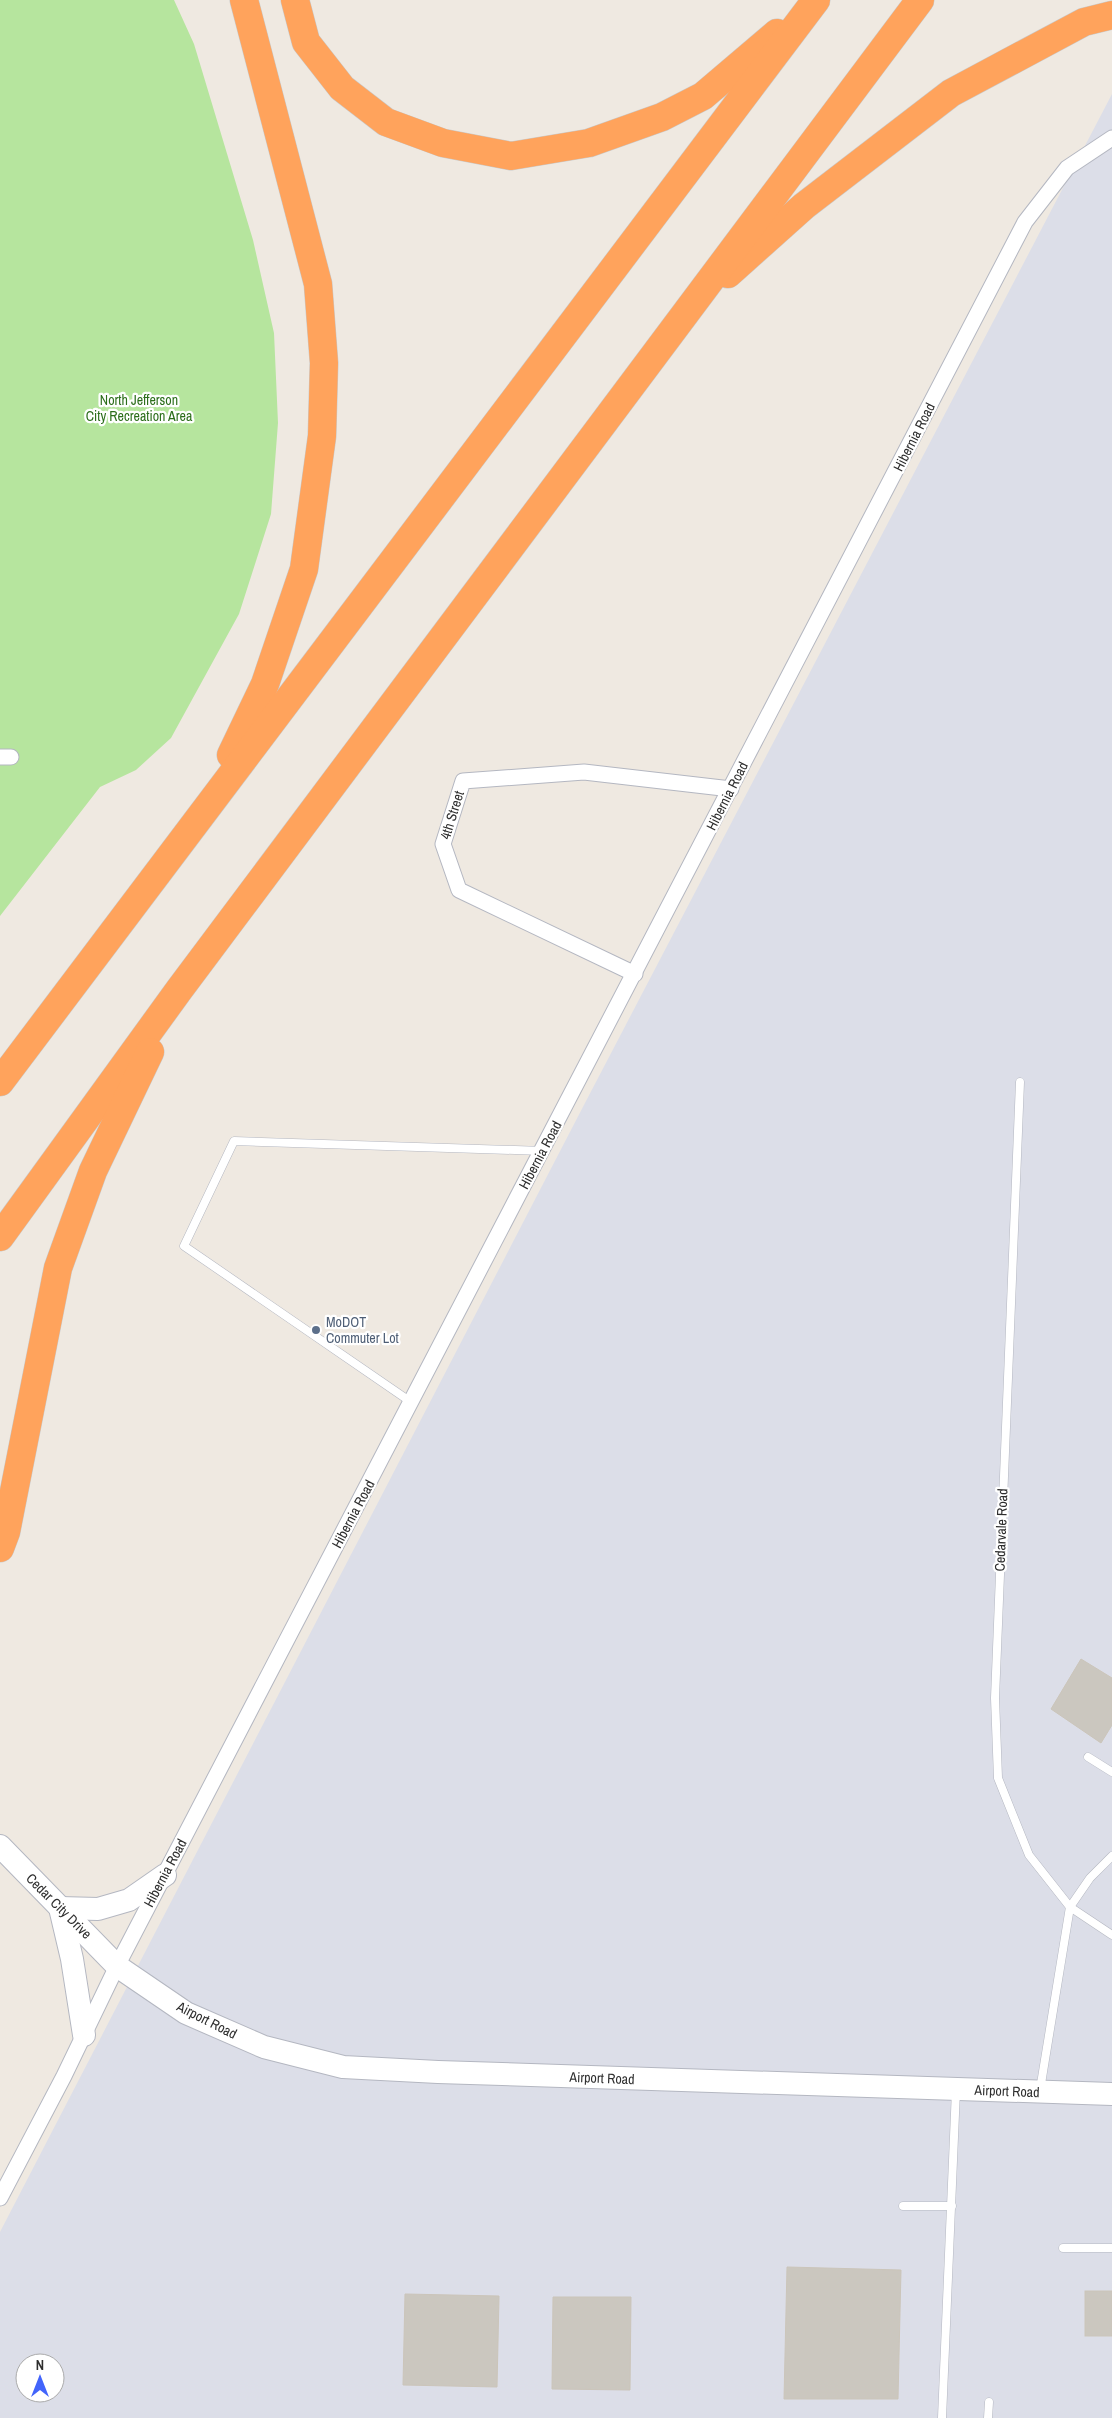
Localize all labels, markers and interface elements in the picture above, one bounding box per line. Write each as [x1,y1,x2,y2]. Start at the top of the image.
park label: North Jefferson City Recreation Area [86,391,193,425]
street label: Hibernia Road [889,400,939,474]
street label: Hibernia Road [702,759,752,833]
street label: 4th Street [436,789,468,841]
street label: Hibernia Road [515,1118,565,1192]
place label: MoDOT Commuter Lot [326,1313,399,1347]
marker: MoDOT Commuter Lot [310,1324,322,1336]
street label: Hibernia Road [328,1477,378,1551]
street label: Cedarvale Road [991,1488,1011,1572]
street label: Hibernia Road [140,1836,190,1910]
street label: Cedar City Drive [22,1869,96,1943]
street label: Airport Road [173,1997,240,2043]
street label: Airport Road [568,2068,635,2088]
street label: Airport Road [973,2081,1040,2101]
north arrow [15,2353,65,2403]
text: N [36,2356,44,2374]

